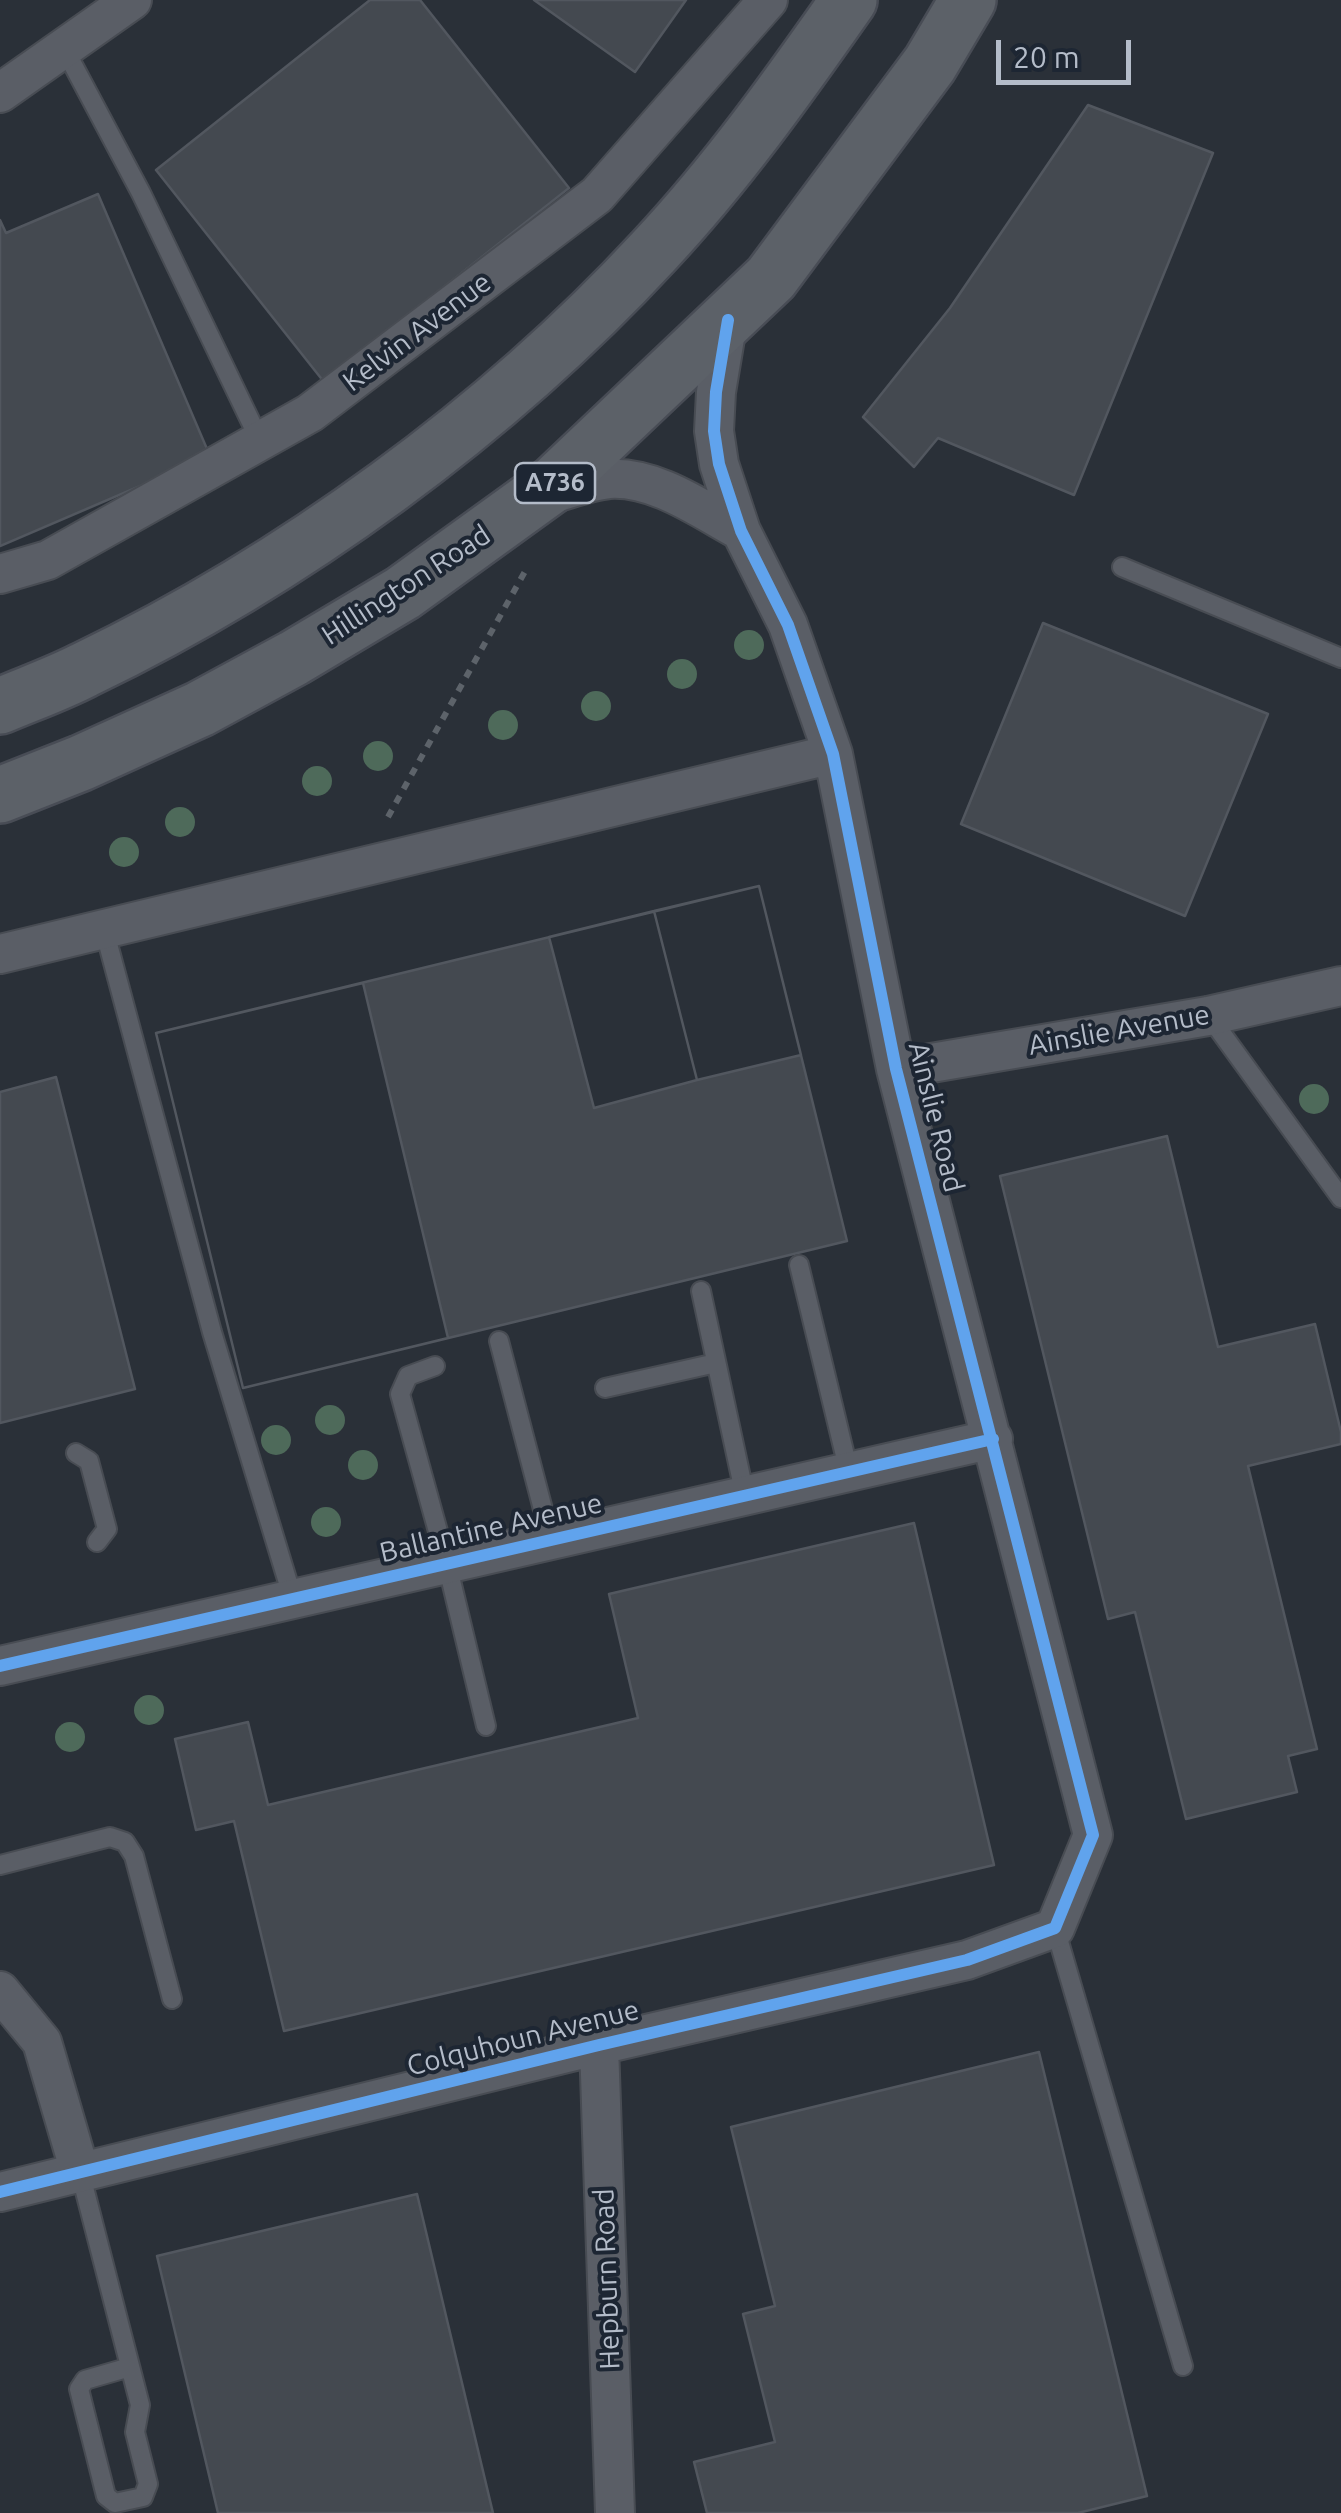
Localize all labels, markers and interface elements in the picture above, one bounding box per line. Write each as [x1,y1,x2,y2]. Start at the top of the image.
scale bar [1001,20,1136,82]
text: 20 m [1013,40,1080,74]
street label: Kelvin Avenue [336,265,498,399]
road number: A736 [515,463,595,503]
street label: Hillington Road [315,518,497,652]
street label: Ainslie Avenue [1026,998,1212,1062]
street label: Ainslie Road [901,1038,971,1196]
street label: Ballantine Avenue [376,1486,606,1570]
street label: Colquhoun Avenue [403,1993,643,2083]
street label: Hepburn Road [587,2188,627,2370]

